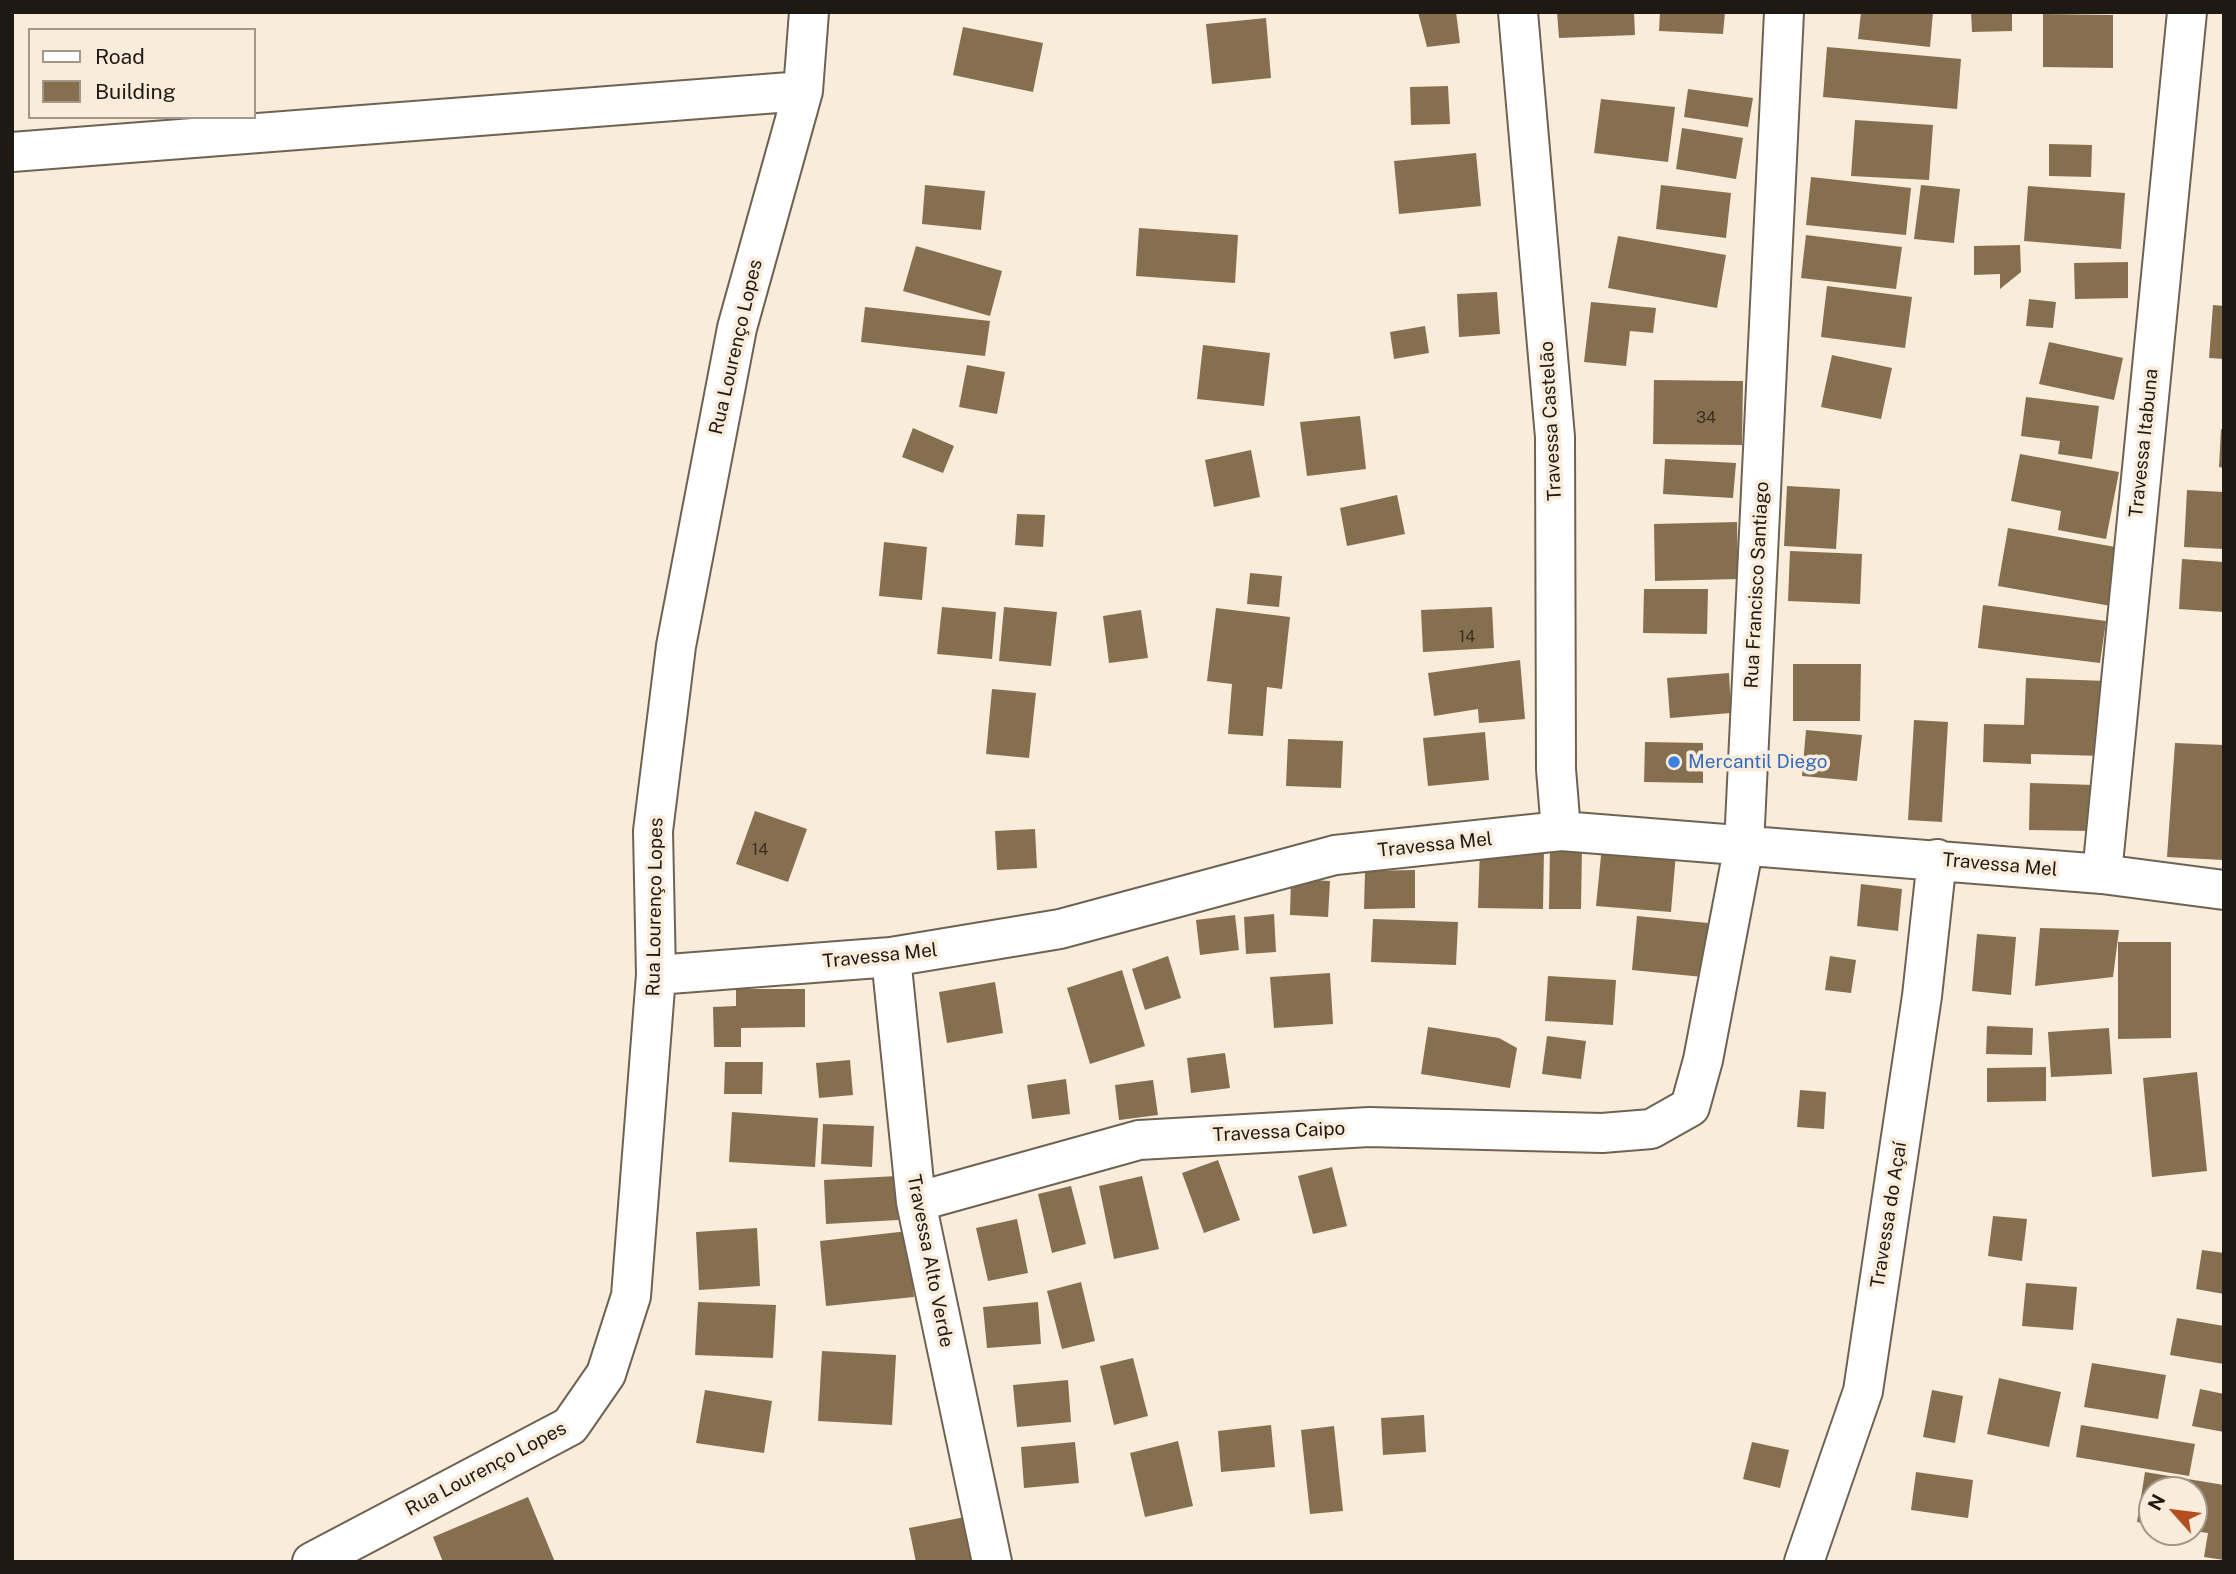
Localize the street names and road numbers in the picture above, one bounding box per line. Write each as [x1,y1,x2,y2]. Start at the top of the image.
street label: Rua Lourenço Lopes [705,257,767,437]
street label: Travessa Castelão [1535,341,1567,501]
street label: Travessa Itabuna [2125,368,2163,518]
street label: Rua Francisco Santiago [1740,481,1774,689]
street label: Rua Lourenço Lopes [642,817,668,997]
street label: Travessa Mel [1376,828,1494,862]
street label: Travessa Mel [1941,849,2059,881]
street label: Travessa Mel [821,939,939,973]
street label: Travessa Caipo [1212,1117,1346,1147]
street label: Travessa do Açaí [1866,1140,1912,1290]
street label: Travessa Alto Verde [902,1173,958,1349]
street label: Rua Lourenço Lopes [402,1417,570,1521]

